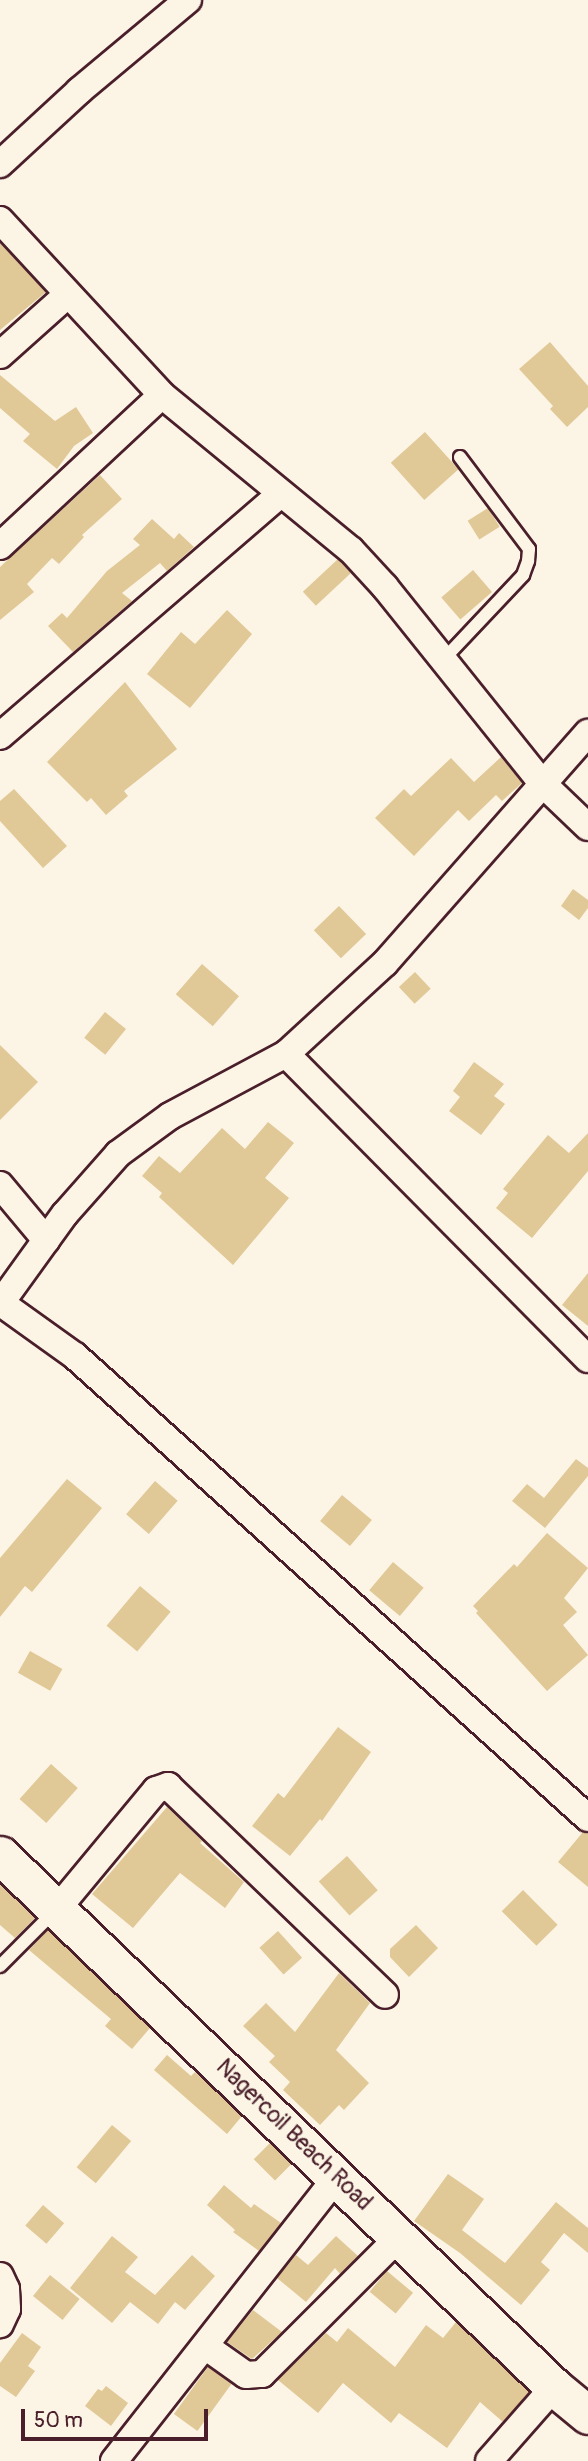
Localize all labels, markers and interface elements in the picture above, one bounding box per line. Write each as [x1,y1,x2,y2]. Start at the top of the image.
street label: Nagercoil Beach Road [210,2053,378,2217]
scale bar [24,2394,212,2438]
text: 50 m [34,2407,83,2434]

